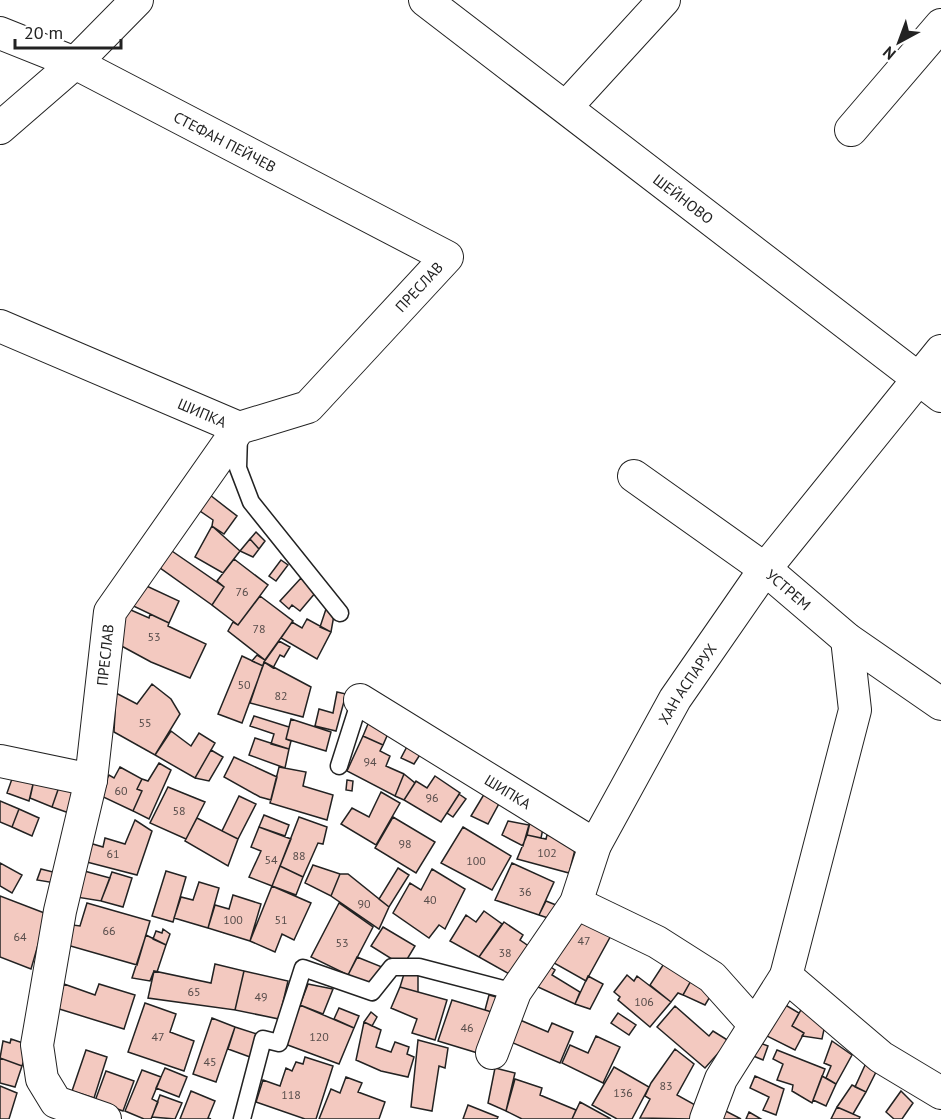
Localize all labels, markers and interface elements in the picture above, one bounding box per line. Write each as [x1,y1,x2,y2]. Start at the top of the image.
scale bar [15,12,122,50]
north arrow [869,12,929,72]
text: 20 m [24,21,63,44]
text: N [879,42,900,64]
street label: СТЕФАН ПЕЙЧЕВ [171,107,280,176]
street label: ШЕЙНОВО [650,169,717,228]
street label: ПРЕСЛАВ [391,258,447,316]
street label: ШИПКА [175,394,230,431]
street label: УСТРЕМ [763,565,815,614]
house number: 76 [235,584,249,599]
house number: 78 [252,621,266,636]
street label: ПРЕСЛАВ [92,623,118,687]
house number: 53 [147,629,161,644]
street label: ХАН АСПАРУХ [654,640,720,727]
house number: 50 [237,677,251,692]
house number: 82 [274,688,288,703]
house number: 55 [138,715,152,730]
house number: 94 [363,754,377,769]
street label: ШИПКА [481,770,535,813]
house number: 60 [114,783,128,798]
house number: 96 [425,790,439,805]
house number: 58 [172,803,186,818]
house number: 98 [398,836,412,851]
house number: 102 [537,845,557,860]
house number: 61 [106,846,120,861]
house number: 88 [292,848,306,863]
house number: 54 [264,852,278,867]
house number: 100 [466,853,486,868]
house number: 36 [518,884,532,899]
house number: 40 [423,892,437,907]
house number: 90 [357,896,371,911]
house number: 100 [223,912,243,927]
house number: 51 [274,912,288,927]
house number: 66 [102,923,116,938]
house number: 64 [13,929,27,944]
house number: 47 [577,933,591,948]
house number: 53 [335,935,349,950]
house number: 38 [498,945,512,960]
house number: 65 [187,984,201,999]
house number: 49 [254,989,268,1004]
house number: 106 [634,994,654,1009]
house number: 46 [460,1020,474,1035]
house number: 47 [151,1029,165,1044]
house number: 120 [309,1029,329,1044]
house number: 45 [203,1054,217,1069]
house number: 83 [659,1078,673,1093]
house number: 136 [613,1085,633,1100]
house number: 118 [281,1087,301,1102]

